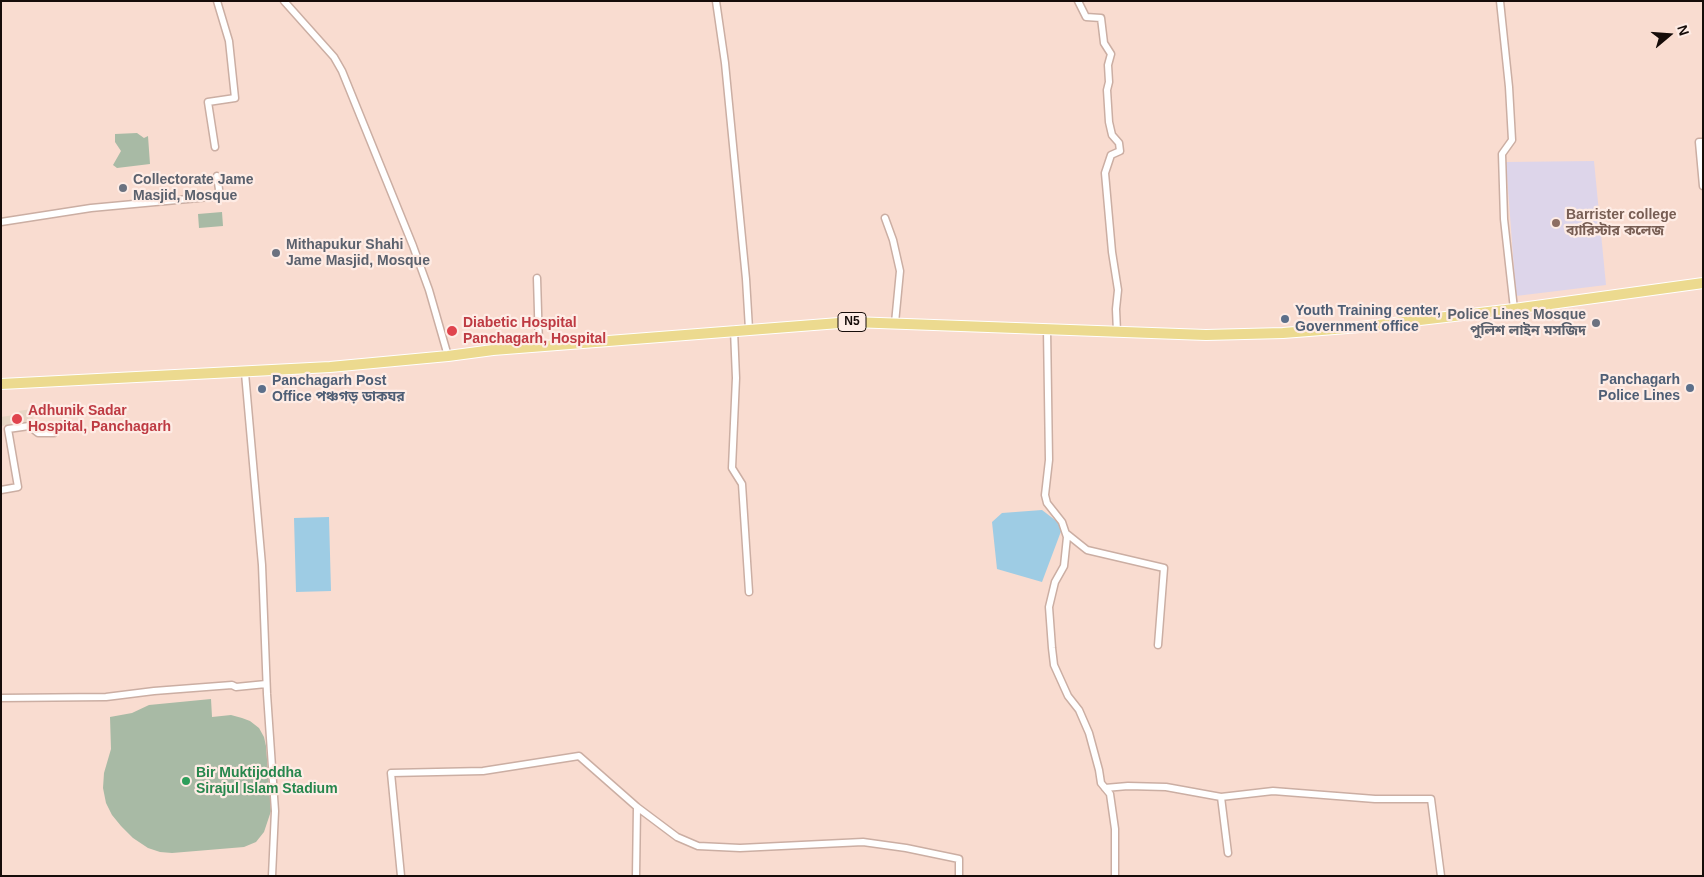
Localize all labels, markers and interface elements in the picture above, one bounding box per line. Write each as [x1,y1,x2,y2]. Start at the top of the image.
north arrow [1644,10,1694,60]
text: N [1674,23,1692,38]
place label: Collectorate Jame Masjid, Mosque [133,172,254,204]
marker: Collectorate Jame Masjid, Mosque [117,182,129,194]
place label: Barrister college ব্যারিস্টার কলেজ [1566,207,1676,240]
marker: Barrister college ব্যারিস্টার কলেজ [1550,217,1562,229]
place label: Mithapukur Shahi Jame Masjid, Mosque [286,237,430,270]
marker: Mithapukur Shahi Jame Masjid, Mosque [270,247,282,259]
place label: Youth Training center, Government office [1295,303,1441,336]
place label: Police Lines Mosque পুলিশ লাইন মসজিদ [1448,307,1586,340]
road number: N5 [838,313,866,332]
marker: Youth Training center, Government office [1279,313,1291,325]
place label: Diabetic Hospital Panchagarh, Hospital [463,315,606,348]
marker: Police Lines Mosque পুলিশ লাইন মসজিদ [1590,317,1602,329]
marker: Diabetic Hospital Panchagarh, Hospital [445,324,459,338]
place label: Panchagarh Police Lines [1598,372,1680,404]
place label: Panchagarh Post Office পঞ্চগড় ডাকঘর [272,373,405,406]
marker: Panchagarh Police Lines [1684,382,1696,394]
marker: Panchagarh Post Office পঞ্চগড় ডাকঘর [256,383,268,395]
place label: Adhunik Sadar Hospital, Panchagarh [28,403,171,436]
marker: Adhunik Sadar Hospital, Panchagarh [10,412,24,426]
place label: Bir Muktijoddha Sirajul Islam Stadium [196,765,338,798]
marker: Bir Muktijoddha Sirajul Islam Stadium [180,775,192,787]

